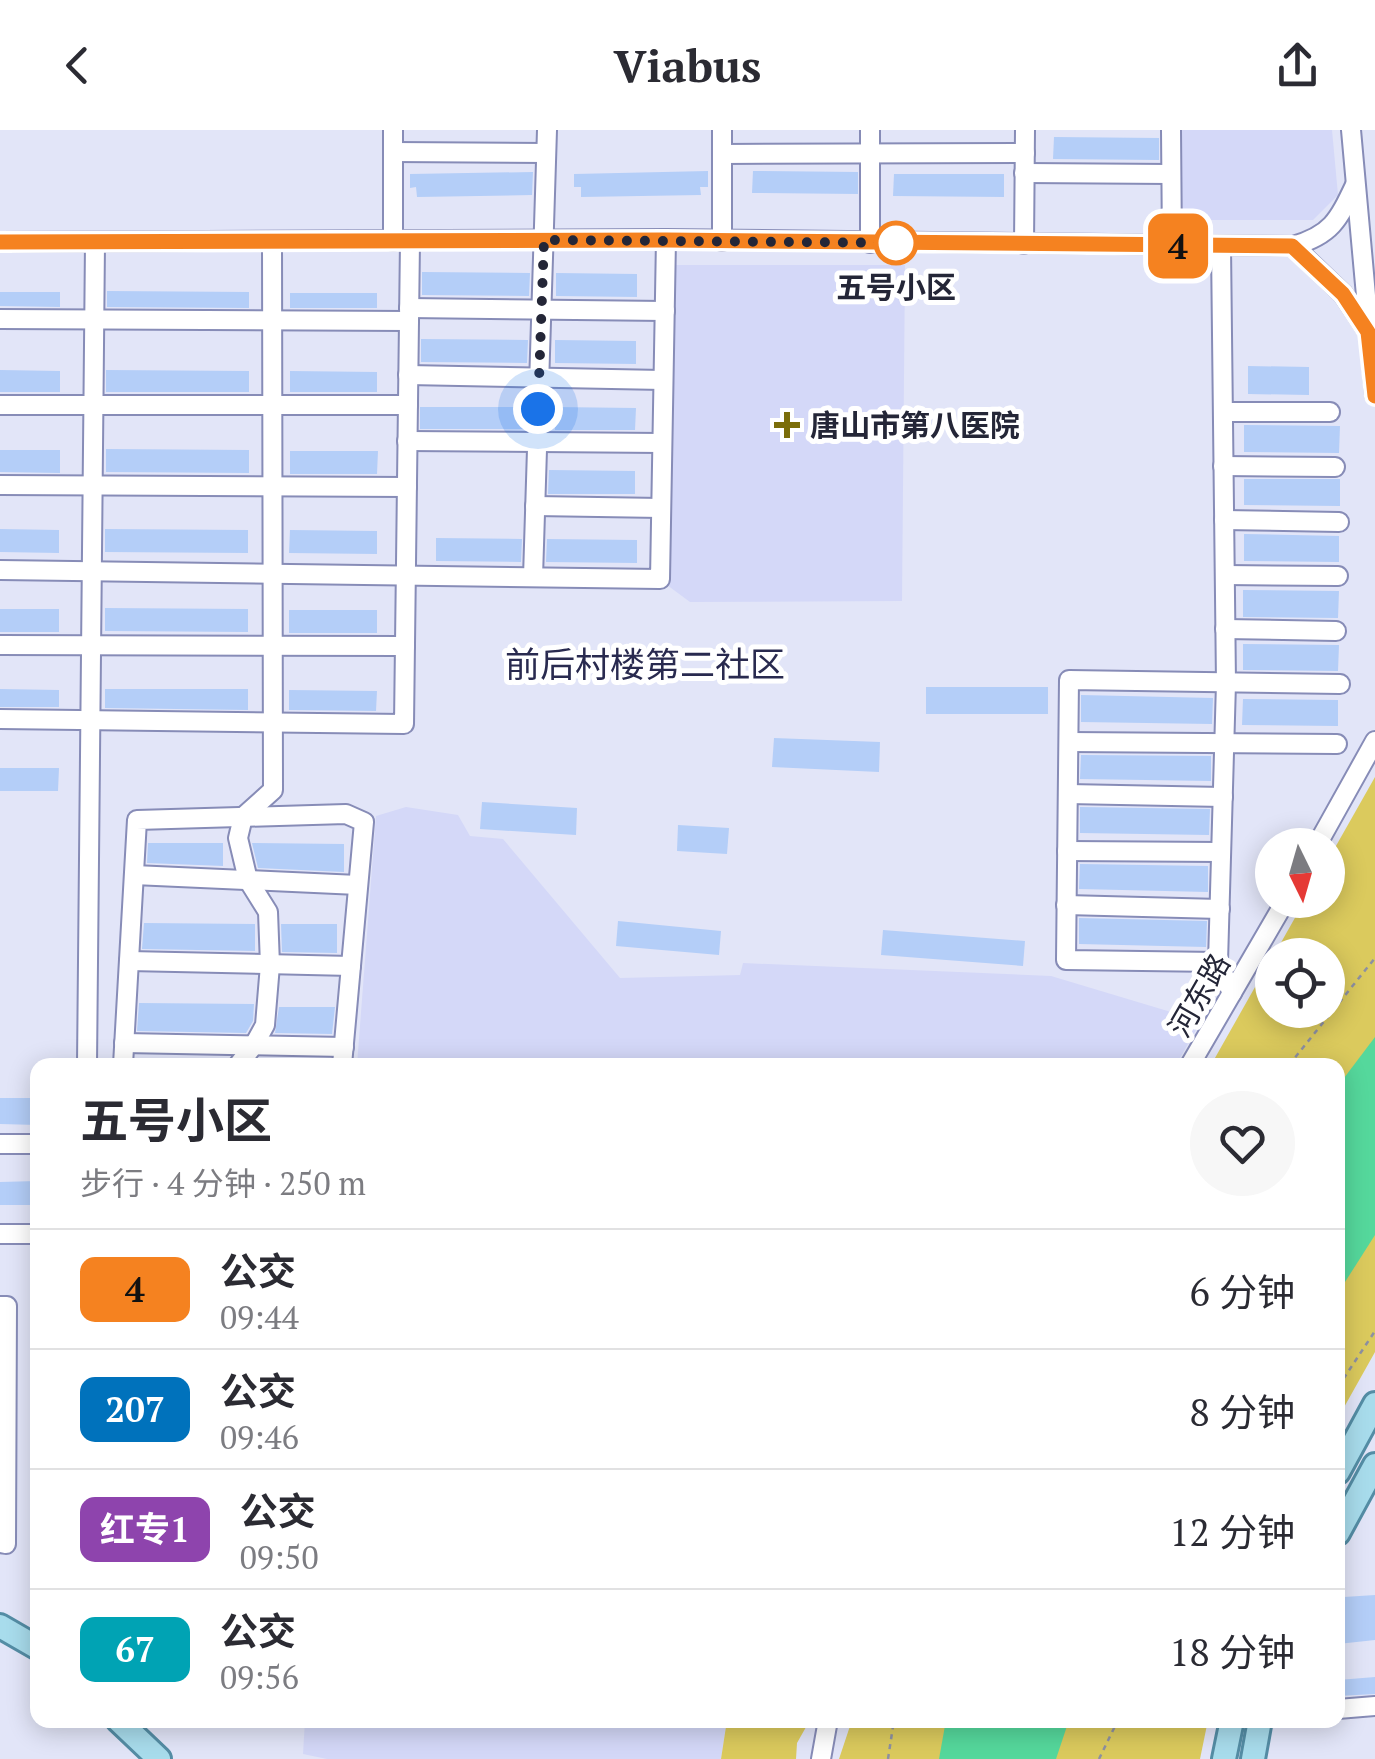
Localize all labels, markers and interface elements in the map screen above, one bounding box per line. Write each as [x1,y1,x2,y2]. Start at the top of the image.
text: Viabus [614,35,761,95]
icon: back [50,38,105,93]
icon: share [1270,38,1325,93]
line badge: 4 [1146,214,1210,278]
marker: 五号小区 [875,222,917,264]
text: 4 [1168,223,1188,269]
place label: 五号小区 [836,267,956,307]
your location [513,384,563,434]
place label: 唐山市第八医院 [810,405,1020,445]
marker: 唐山市第八医院 [774,412,800,438]
district label: 前后村楼第二社区 [505,641,785,687]
north arrow [1255,828,1345,918]
map controls [1255,828,1345,1028]
button: locate [1255,938,1345,1028]
street label: 河东路 [1159,946,1239,1044]
text: 五号小区 [80,1088,272,1152]
button: heart [1190,1091,1295,1196]
text: 步行 · 4 分钟 · 250 m [80,1162,366,1204]
text: 公交 [220,1246,296,1296]
text: 4 [125,1266,145,1312]
text: 6 分钟 [1190,1267,1295,1317]
text: 09:44 [220,1296,299,1338]
text: 公交 [220,1366,296,1416]
text: 207 [105,1386,165,1432]
text: 8 分钟 [1190,1387,1295,1437]
text: 09:46 [220,1416,299,1458]
text: 公交 [240,1486,316,1536]
text: 红专1 [100,1506,190,1552]
text: 12 分钟 [1169,1507,1295,1557]
text: 09:50 [240,1536,318,1578]
text: 公交 [220,1606,296,1656]
text: 67 [115,1626,155,1672]
text: 18 分钟 [1169,1627,1295,1677]
text: 09:56 [220,1656,299,1698]

